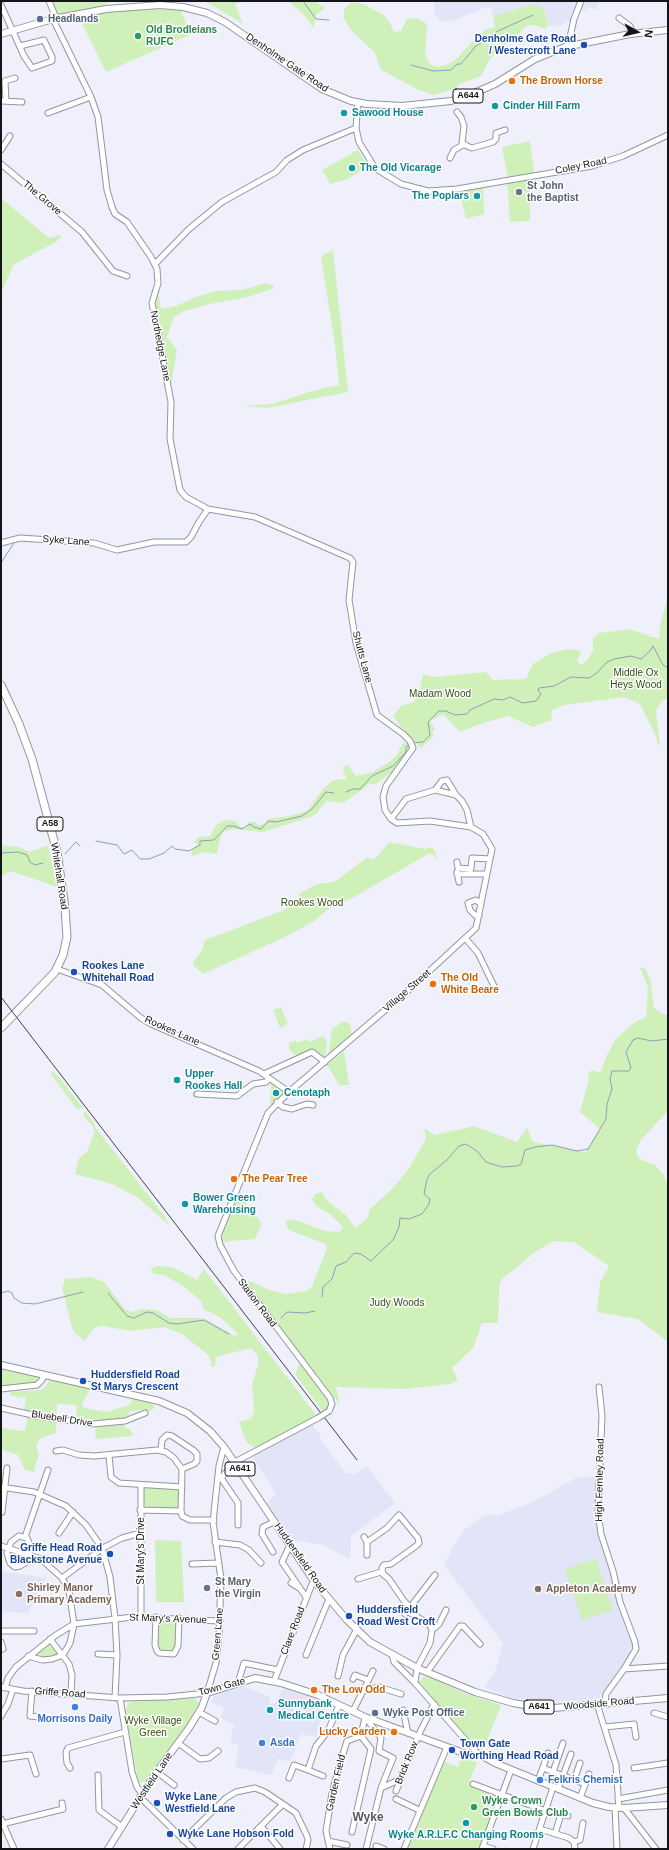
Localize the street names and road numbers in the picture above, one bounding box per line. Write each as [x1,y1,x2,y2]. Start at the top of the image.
street label: Denholme Gate Road [244,31,330,95]
road number: A644 [453,89,483,103]
street label: Coley Road [554,155,608,177]
street label: The Grove [20,178,64,218]
street label: Northedge Lane [147,310,173,382]
street label: Syke Lane [42,533,90,549]
street label: Shutts Lane [349,630,375,684]
road number: A58 [37,817,63,831]
street label: Whitehall Road [48,842,70,910]
street label: Village Street [381,967,433,1015]
street label: Rookes Lane [143,1014,201,1048]
street label: Station Road [235,1276,279,1330]
street label: Bluebell Drive [31,1408,93,1430]
street label: High Fernley Road [593,1438,607,1522]
road number: A641 [225,1462,255,1476]
street label: St Mary's Drive [135,1517,147,1585]
street label: Huddersfield Road [271,1521,329,1595]
street label: Clare Road [278,1605,308,1657]
street label: Green Lane [210,1607,226,1661]
street label: St Mary's Avenue [129,1612,207,1626]
street label: Town Gate [197,1675,247,1699]
street label: Griffe Road [34,1685,86,1701]
street label: Woodside Road [563,1695,635,1713]
road number: A641 [524,1700,554,1714]
street label: Brick Row [393,1740,421,1786]
street label: Westfield Lane [129,1750,175,1812]
street label: Garden Field [324,1753,348,1813]

